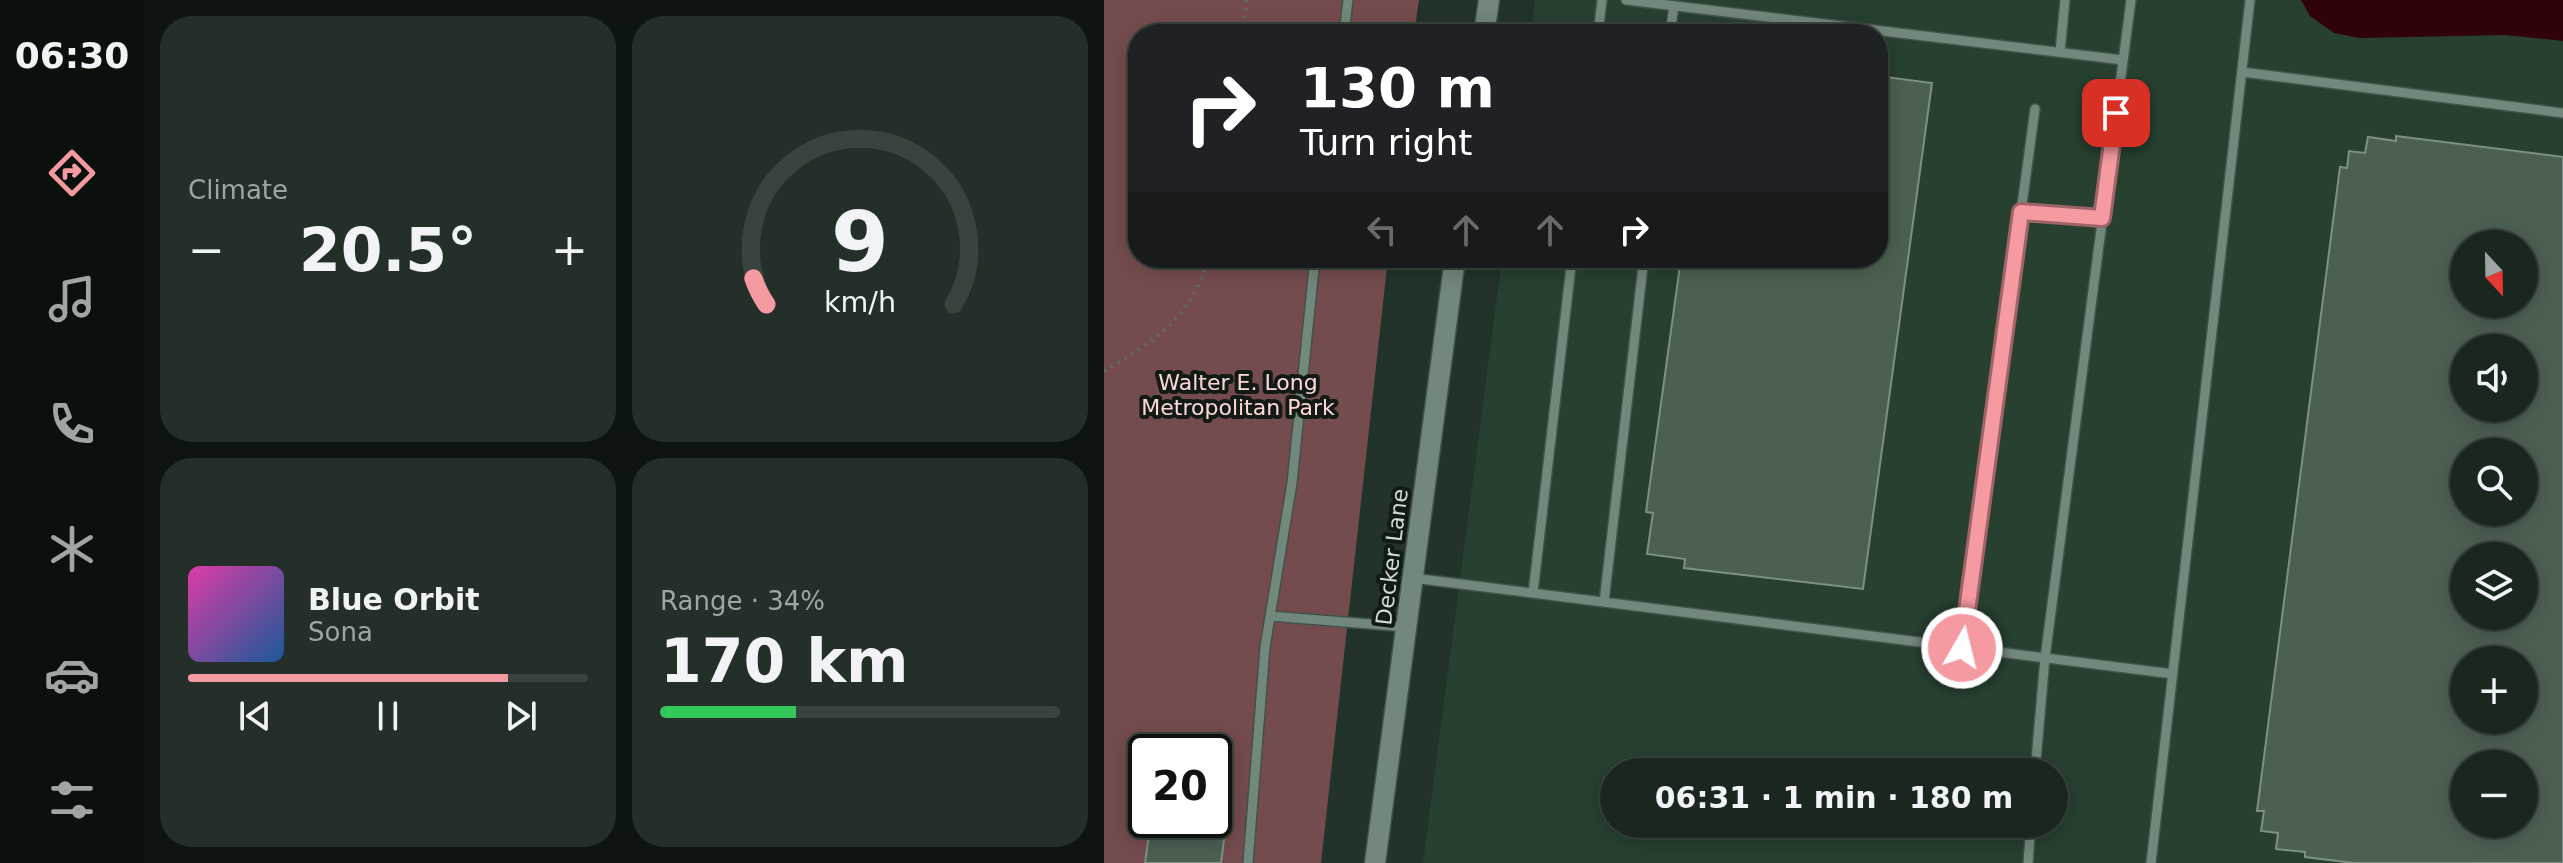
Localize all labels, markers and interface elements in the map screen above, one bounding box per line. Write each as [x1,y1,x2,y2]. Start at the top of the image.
text: 06:30 [15,35,129,76]
text: 130 m [1300,55,1495,120]
icon: right [1168,56,1272,160]
pin [2082,79,2150,147]
icon: arrive [2094,91,2138,135]
text: Turn right [1300,122,1472,163]
icon: directions [44,145,100,201]
text: Climate [188,175,288,205]
text: 9 [831,193,889,290]
icon: left [1360,208,1404,252]
icon: ahead [1444,208,1488,252]
icon: ahead [1528,208,1572,252]
icon: right [1612,208,1656,252]
text: 20.5° [299,215,477,285]
text: − [188,224,225,275]
text: + [551,224,588,275]
north arrow [2450,230,2538,318]
map controls [2450,230,2538,838]
icon: music [44,271,100,327]
text: km/h [824,285,896,319]
button: sound [2450,334,2538,422]
park label: Walter E. Long Metropolitan Park [1141,370,1335,420]
icon: phone [44,396,100,452]
button: search [2450,438,2538,526]
street label: Decker Lane [1371,487,1413,627]
icon: climate [44,521,100,577]
button: layers [2450,542,2538,630]
text: Blue Orbit [308,582,480,617]
text: Range · 34% [660,586,825,616]
position arrow [1920,606,2004,690]
text: Sona [308,617,373,647]
text: 170 km [660,626,909,696]
button: + [2450,646,2538,734]
icon: car [44,647,100,703]
icon: previous [233,694,277,738]
icon: pause [366,694,410,738]
icon: next [499,694,543,738]
speed limit sign: 20 [1128,734,1232,838]
button: − [2450,750,2538,838]
icon: filters [44,772,100,828]
text: 06:31 · 1 min · 180 m [1655,780,2013,815]

